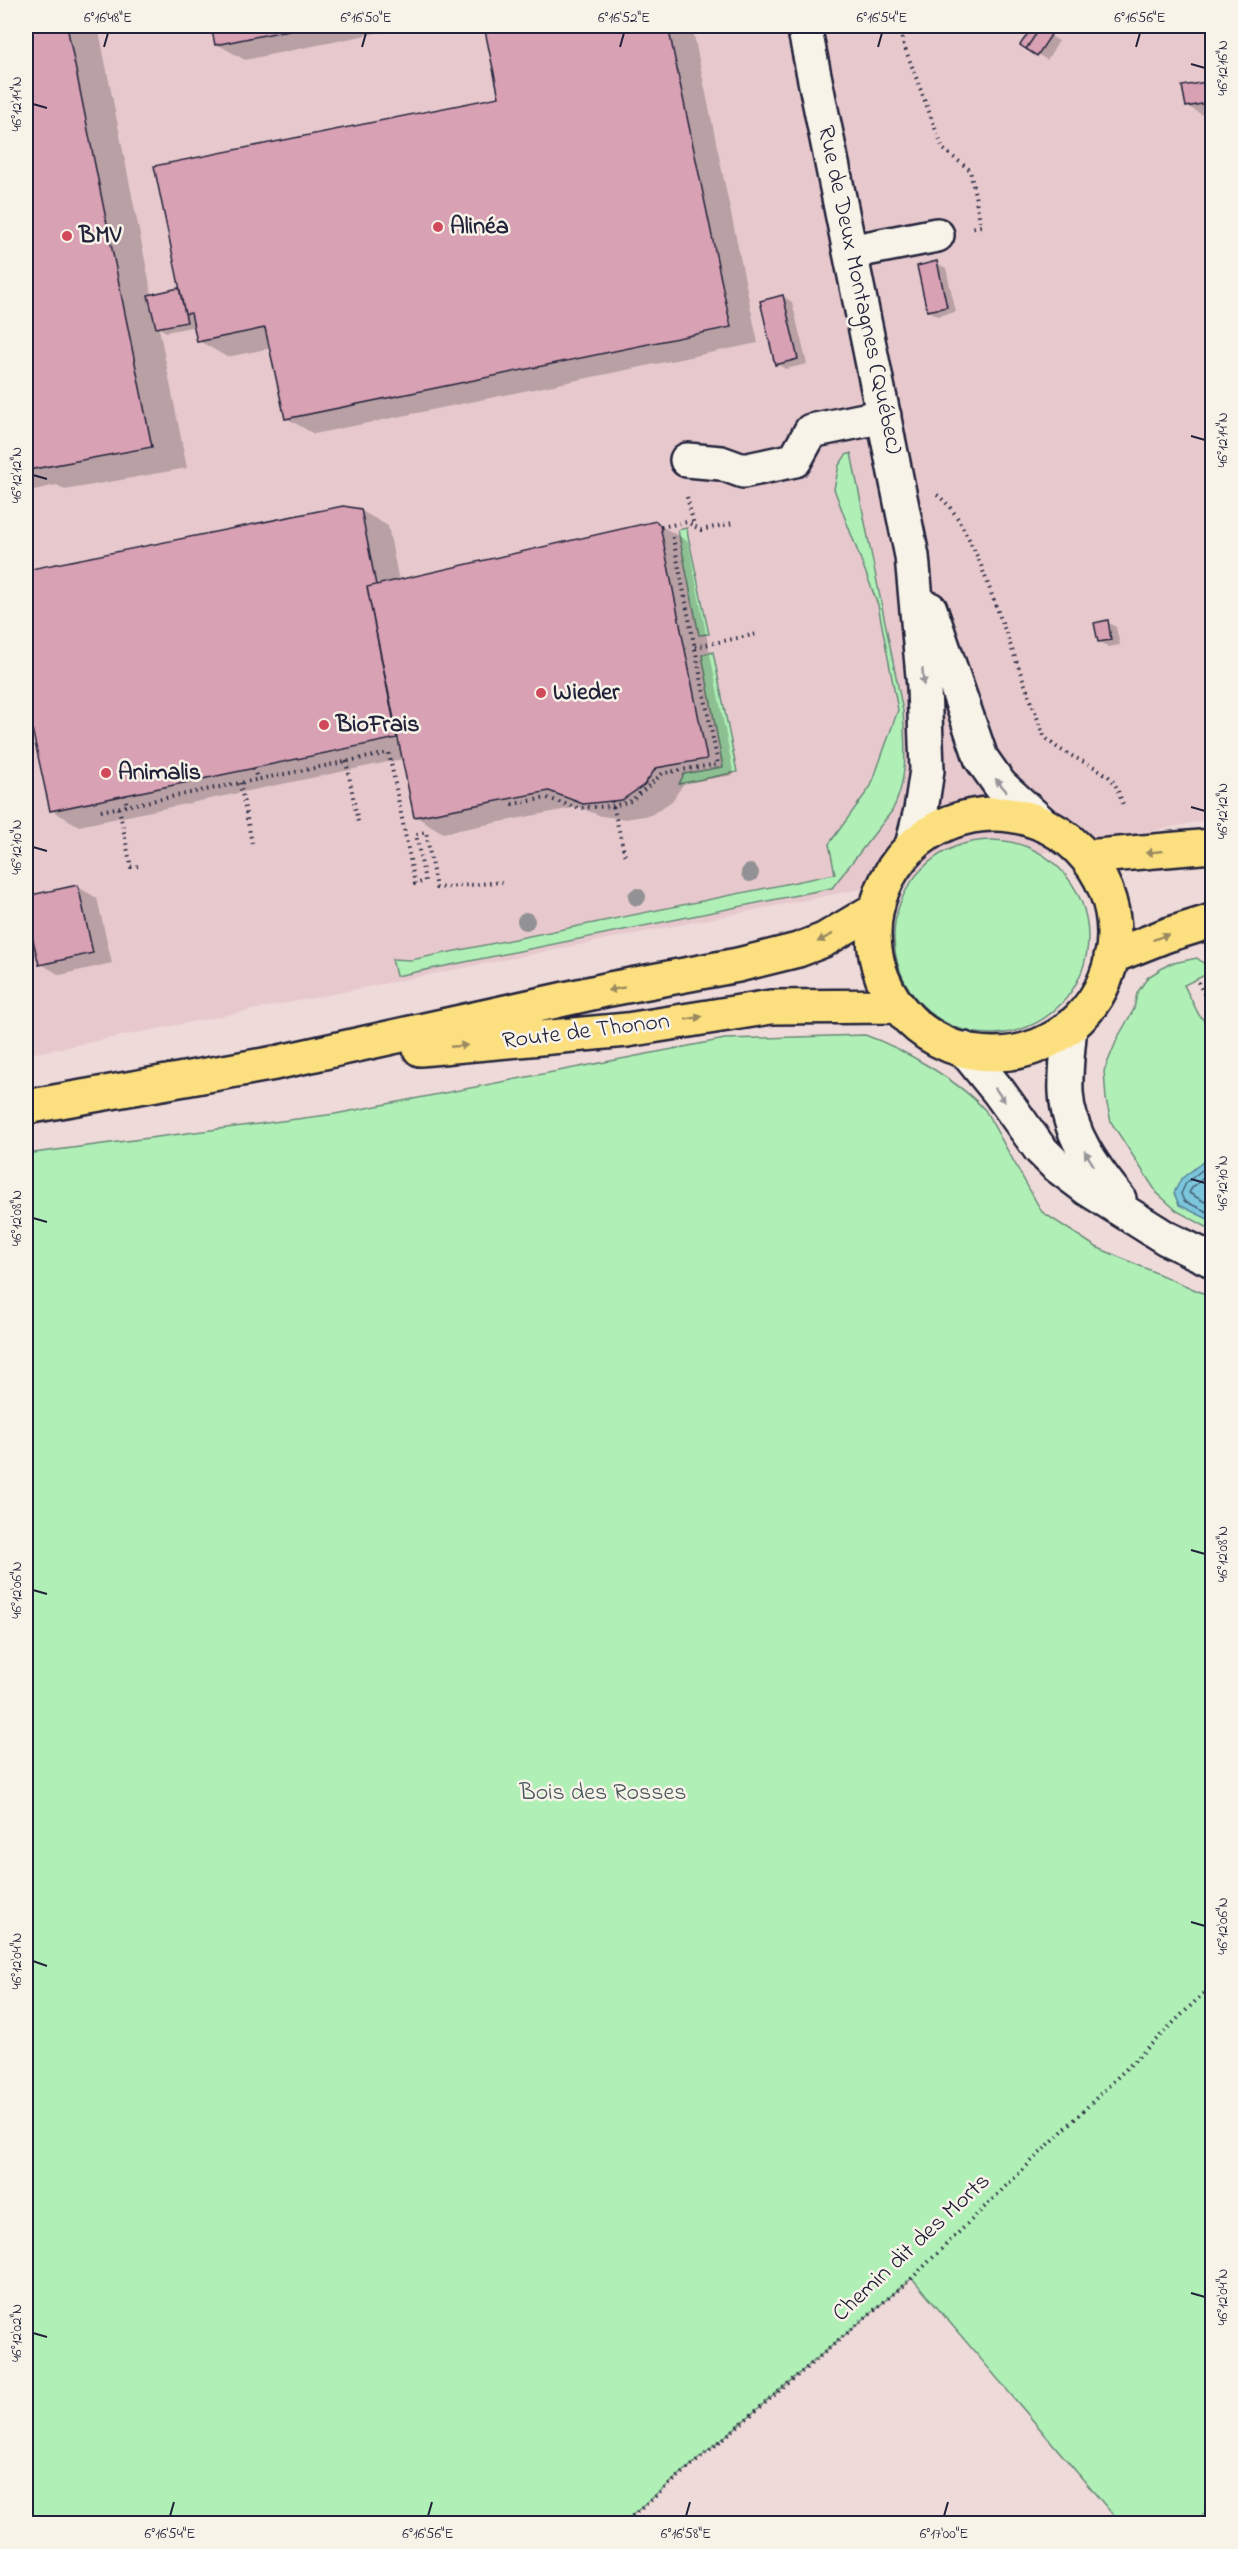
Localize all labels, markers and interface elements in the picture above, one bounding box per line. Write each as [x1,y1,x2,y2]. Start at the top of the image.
text: 6°16'48"E [84,7,132,29]
text: 6°16'50"E [340,7,392,29]
text: 6°16'52"E [598,7,650,29]
text: 6°16'54"E [857,7,907,29]
text: 6°16'56"E [1114,7,1166,29]
text: 46°12'16"N [1212,40,1234,96]
text: 46°12'14"N [6,76,28,132]
street label: Rue de Deux Montagnes (Québec) [807,122,911,458]
place label: Alinéa [450,210,509,245]
place label: BMV [78,219,122,254]
marker: Alinéa [431,220,445,234]
marker: BMV [60,229,74,243]
text: 46°12'14"N [1212,412,1234,468]
text: 46°12'12"N [6,447,28,503]
one-way arrow [918,667,928,686]
place label: Wieder [553,676,620,711]
marker: Wieder [534,686,548,700]
place label: BioFrais [335,708,420,743]
marker: BioFrais [317,718,331,732]
place label: Animalis [118,756,201,791]
marker: Animalis [99,766,113,780]
one-way arrow [995,778,1008,793]
text: 46°12'12"N [1212,783,1234,839]
text: 46°12'10"N [6,819,28,875]
one-way arrow [1145,847,1164,856]
one-way arrow [1152,932,1170,942]
one-way arrow [816,933,833,943]
one-way arrow [606,985,625,994]
street label: Route de Thonon [500,1004,672,1060]
one-way arrow [684,1014,703,1023]
one-way arrow [449,1041,468,1051]
one-way arrow [994,1087,1006,1102]
one-way arrow [1084,1150,1095,1166]
text: 46°12'10"N [1212,1155,1234,1211]
text: 46°12'08"N [6,1190,28,1246]
text: 46°12'08"N [1212,1526,1234,1582]
text: 46°12'06"N [6,1561,28,1619]
park label: Bois des Rosses [519,1776,686,1811]
text: 46°12'06"N [1212,1897,1234,1955]
text: 46°12'04"N [6,1933,28,1989]
street label: Chemin dit des Morts [825,2165,999,2331]
text: 46°12'04"N [1212,2269,1234,2325]
text: 46°12'02"N [6,2304,28,2362]
text: 6°16'54"E [145,2523,195,2545]
text: 6°16'56"E [402,2523,454,2545]
text: 6°16'58"E [661,2523,711,2545]
text: 6°17'00"E [920,2523,968,2545]

